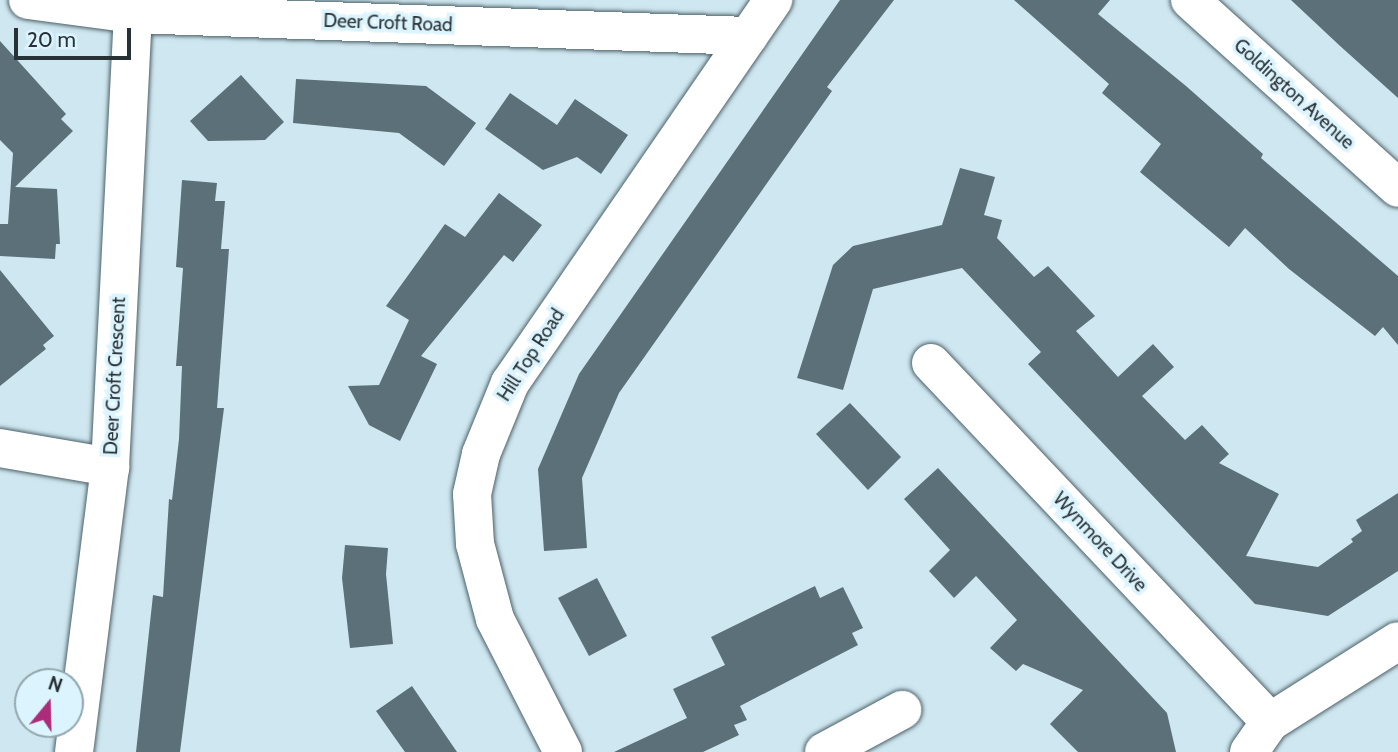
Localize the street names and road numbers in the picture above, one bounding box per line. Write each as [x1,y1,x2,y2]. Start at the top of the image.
street label: Deer Croft Road [323,9,453,37]
street label: Goldington Avenue [1229,34,1359,154]
street label: Deer Croft Crescent [99,296,131,456]
street label: Hill Top Road [493,304,569,406]
street label: Wynmore Drive [1048,488,1152,596]

